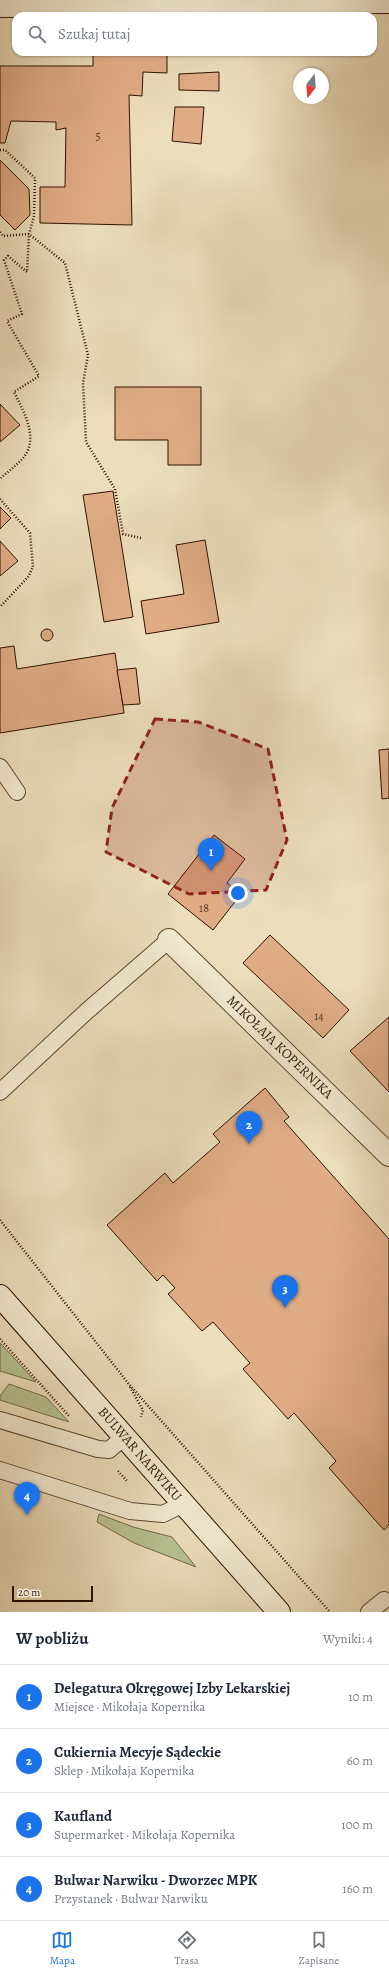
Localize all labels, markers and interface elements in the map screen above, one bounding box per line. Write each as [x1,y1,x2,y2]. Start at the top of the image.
search box [12,12,377,56]
icon: search [26,23,48,45]
text: Szukaj tutaj [58,24,131,44]
north arrow [293,68,329,104]
house number: 5 [95,128,101,144]
pin: 1 [198,838,224,871]
your location [228,883,248,903]
house number: 18 [199,900,209,916]
street label: MIKOŁAJA KOPERNIKA [223,991,338,1103]
house number: 14 [314,1008,324,1024]
pin: 2 [236,1111,262,1144]
pin: 3 [272,1275,298,1308]
street label: BULWAR NARWIKU [94,1403,187,1506]
pin: 4 [14,1482,40,1515]
scale bar [12,1584,93,1603]
text: 20 m [18,1585,40,1600]
text: W pobliżu [16,1627,88,1650]
text: Wyniki: 4 [323,1630,373,1647]
text: Delegatura Okręgowej Izby Lekarskiej [54,1678,290,1698]
text: 1 [27,1688,31,1705]
text: 10 m [348,1688,373,1705]
text: Miejsce · Mikołaja Kopernika [54,1698,205,1715]
text: Cukiernia Mecyje Sądeckie [54,1742,221,1762]
text: 2 [26,1752,32,1769]
text: 60 m [347,1752,373,1769]
text: Sklep · Mikołaja Kopernika [54,1762,194,1779]
text: Kaufland [54,1806,112,1826]
text: 3 [26,1816,32,1833]
text: 100 m [341,1816,373,1833]
text: Supermarket · Mikołaja Kopernika [54,1826,235,1843]
text: Bulwar Narwiku - Dworzec MPK [54,1870,257,1890]
text: 4 [26,1880,32,1897]
text: 160 m [342,1880,373,1897]
text: Przystanek · Bulwar Narwiku [54,1890,208,1907]
tab: Mapa [50,1929,75,1968]
tab: Trasa [175,1929,199,1968]
tab: Zapisane [298,1929,339,1968]

